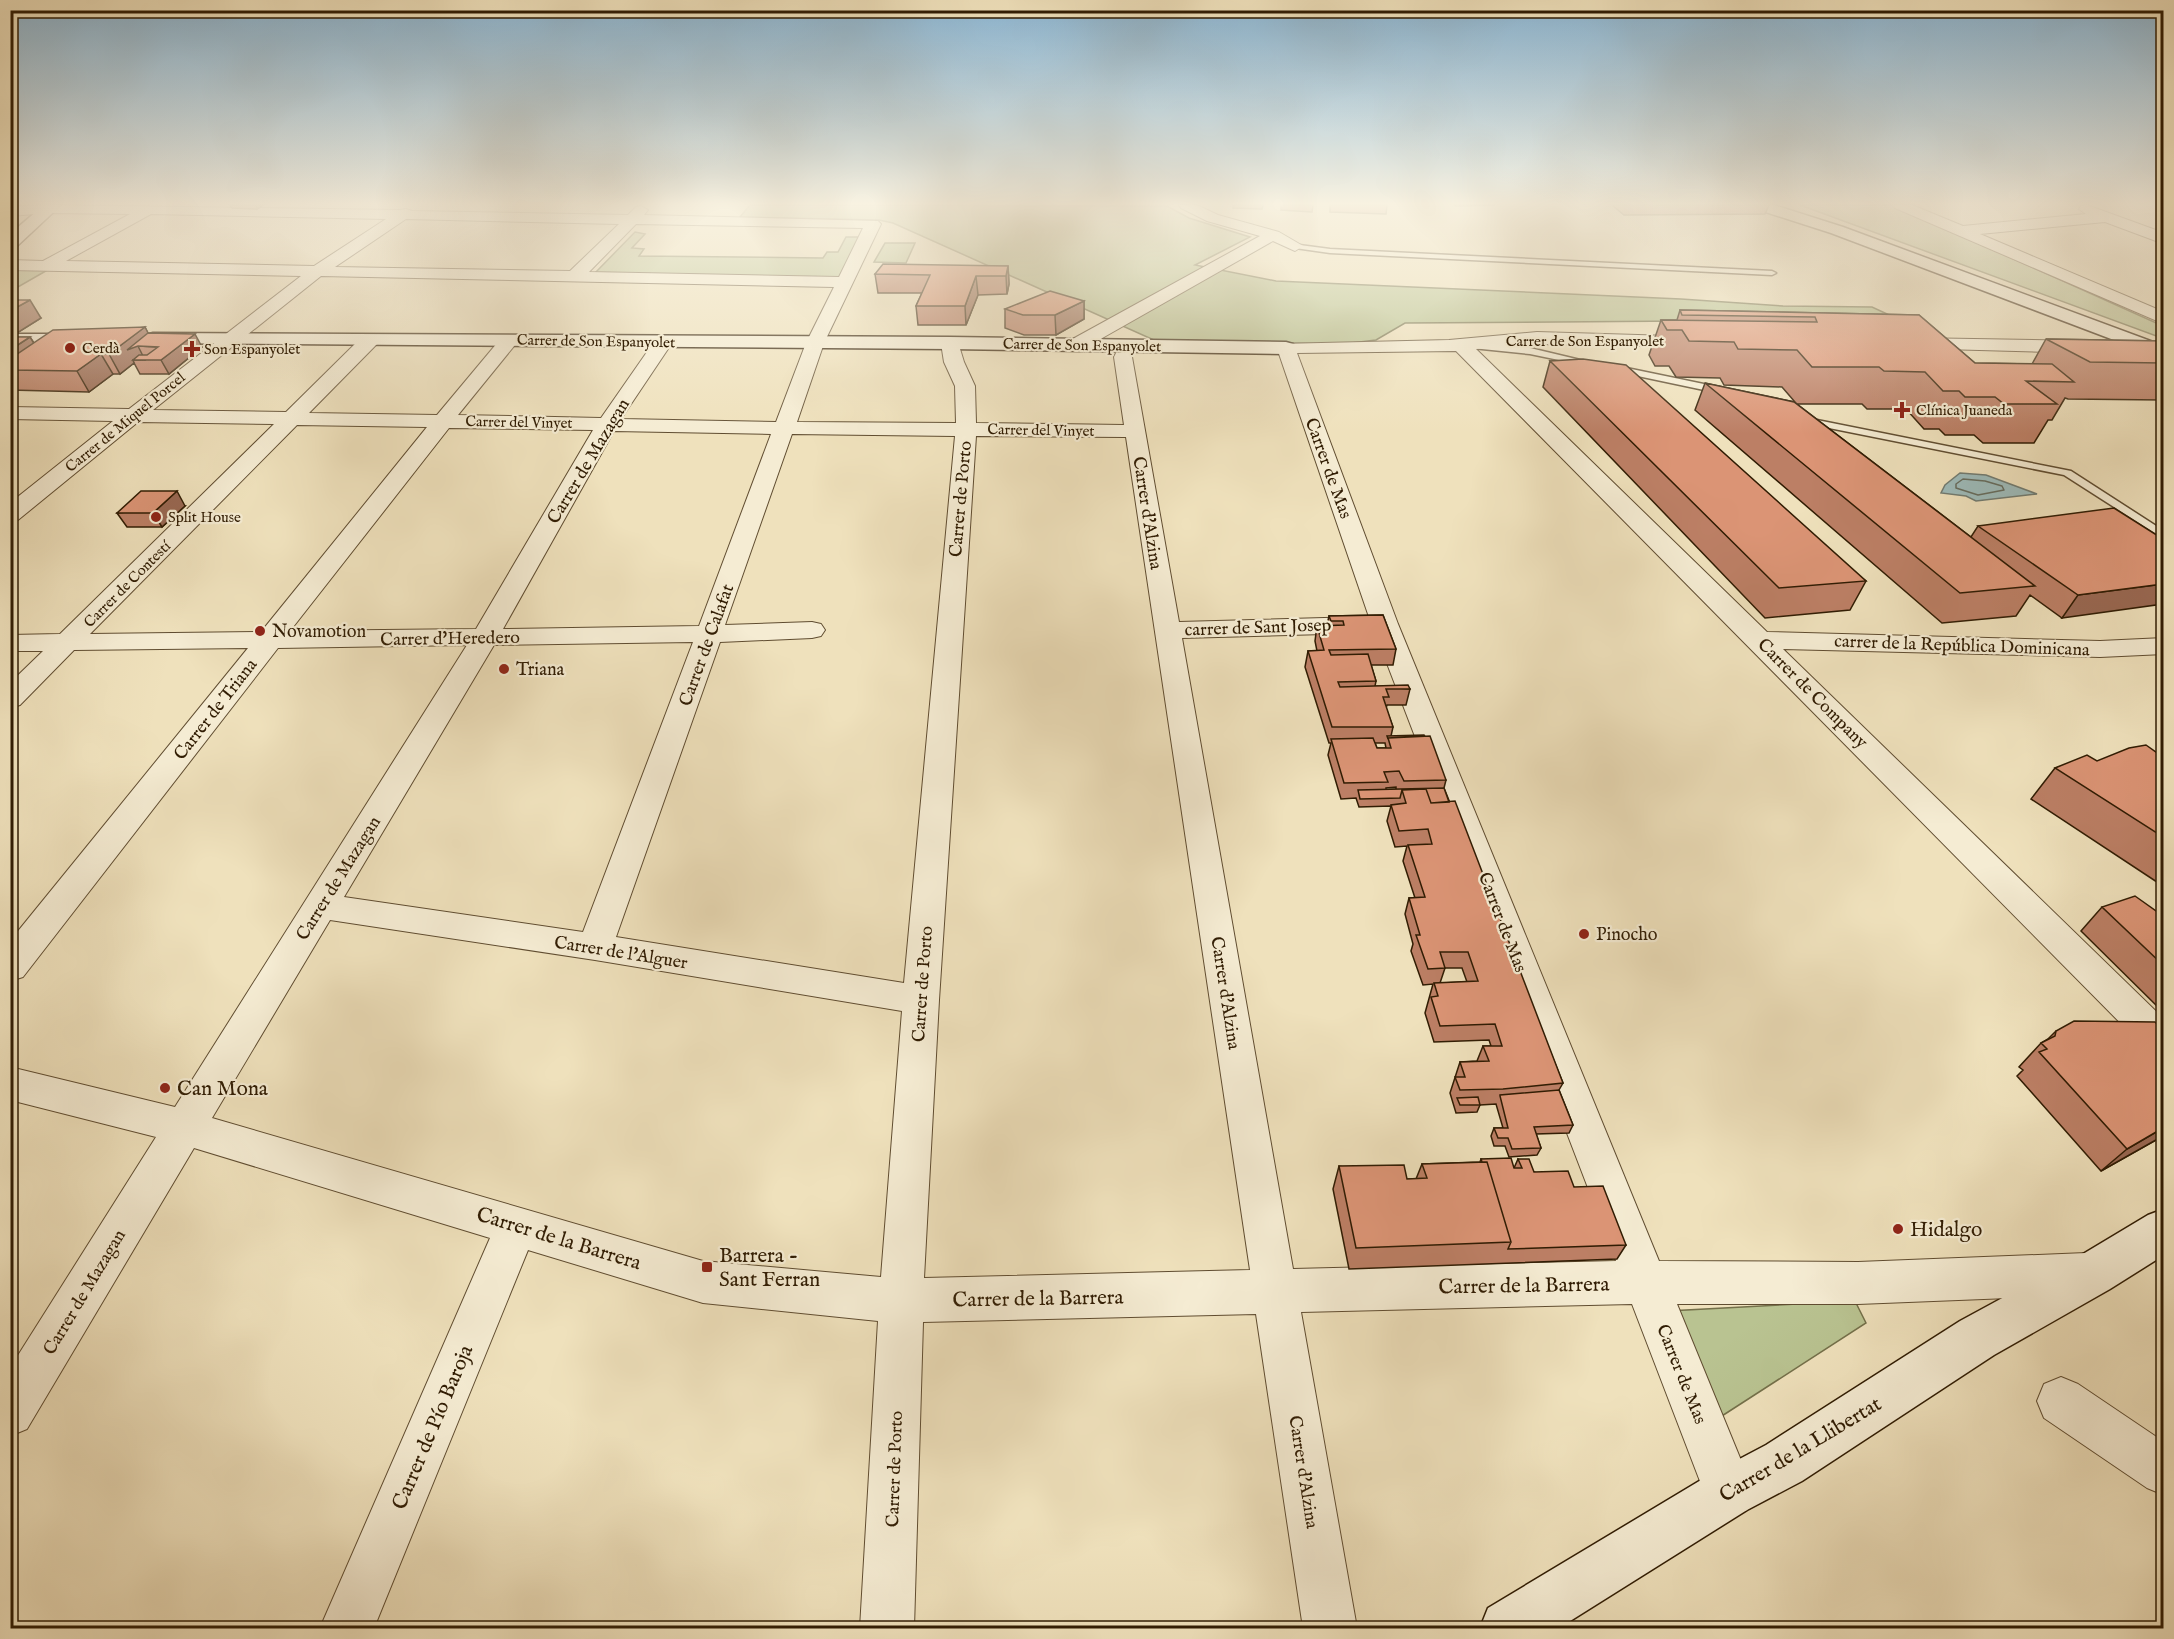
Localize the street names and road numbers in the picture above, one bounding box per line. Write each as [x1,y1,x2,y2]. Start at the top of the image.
street label: Carrer de Son Espanyolet [517,331,675,352]
street label: Carrer de Son Espanyolet [1506,332,1664,351]
street label: Carrer de Son Espanyolet [1003,335,1161,356]
street label: Carrer de Miquel Porcel [61,368,190,477]
street label: Carrer de Mazagan [543,394,636,529]
street label: Carrer del Vinyet [465,412,573,433]
street label: Carrer de Mas [1299,415,1356,522]
street label: Carrer del Vinyet [987,420,1095,441]
street label: Carrer de Porto [945,440,978,558]
street label: Carrer d'Alzina [1126,455,1167,572]
street label: Carrer de Contestí [80,536,176,632]
street label: Carrer de Calafat [675,581,740,710]
street label: carrer de Sant Josep [1184,614,1332,643]
street label: Carrer d'Heredero [380,627,520,652]
street label: carrer de la República Dominicana [1834,631,2090,662]
street label: Carrer de Company [1752,634,1872,754]
street label: Carrer de Triana [169,654,263,765]
street label: Carrer de Mazagan [292,812,387,945]
street label: Carrer de Mas [1472,869,1531,976]
street label: Carrer de Porto [908,925,939,1043]
street label: Carrer de l'Alguer [552,932,689,975]
street label: Carrer d'Alzina [1204,935,1245,1052]
street label: Carrer de la Barrera [473,1202,645,1278]
street label: Carrer de Mazagan [39,1225,132,1360]
street label: Carrer de la Barrera [1438,1271,1611,1301]
street label: Carrer de la Barrera [952,1284,1125,1314]
street label: Carrer de Mas [1650,1321,1711,1428]
street label: Carrer de Pío Baroja [386,1340,481,1514]
street label: Carrer de la Llibertat [1715,1391,1887,1509]
street label: Carrer de Porto [882,1410,909,1528]
street label: Carrer d'Alzina [1282,1414,1323,1531]

